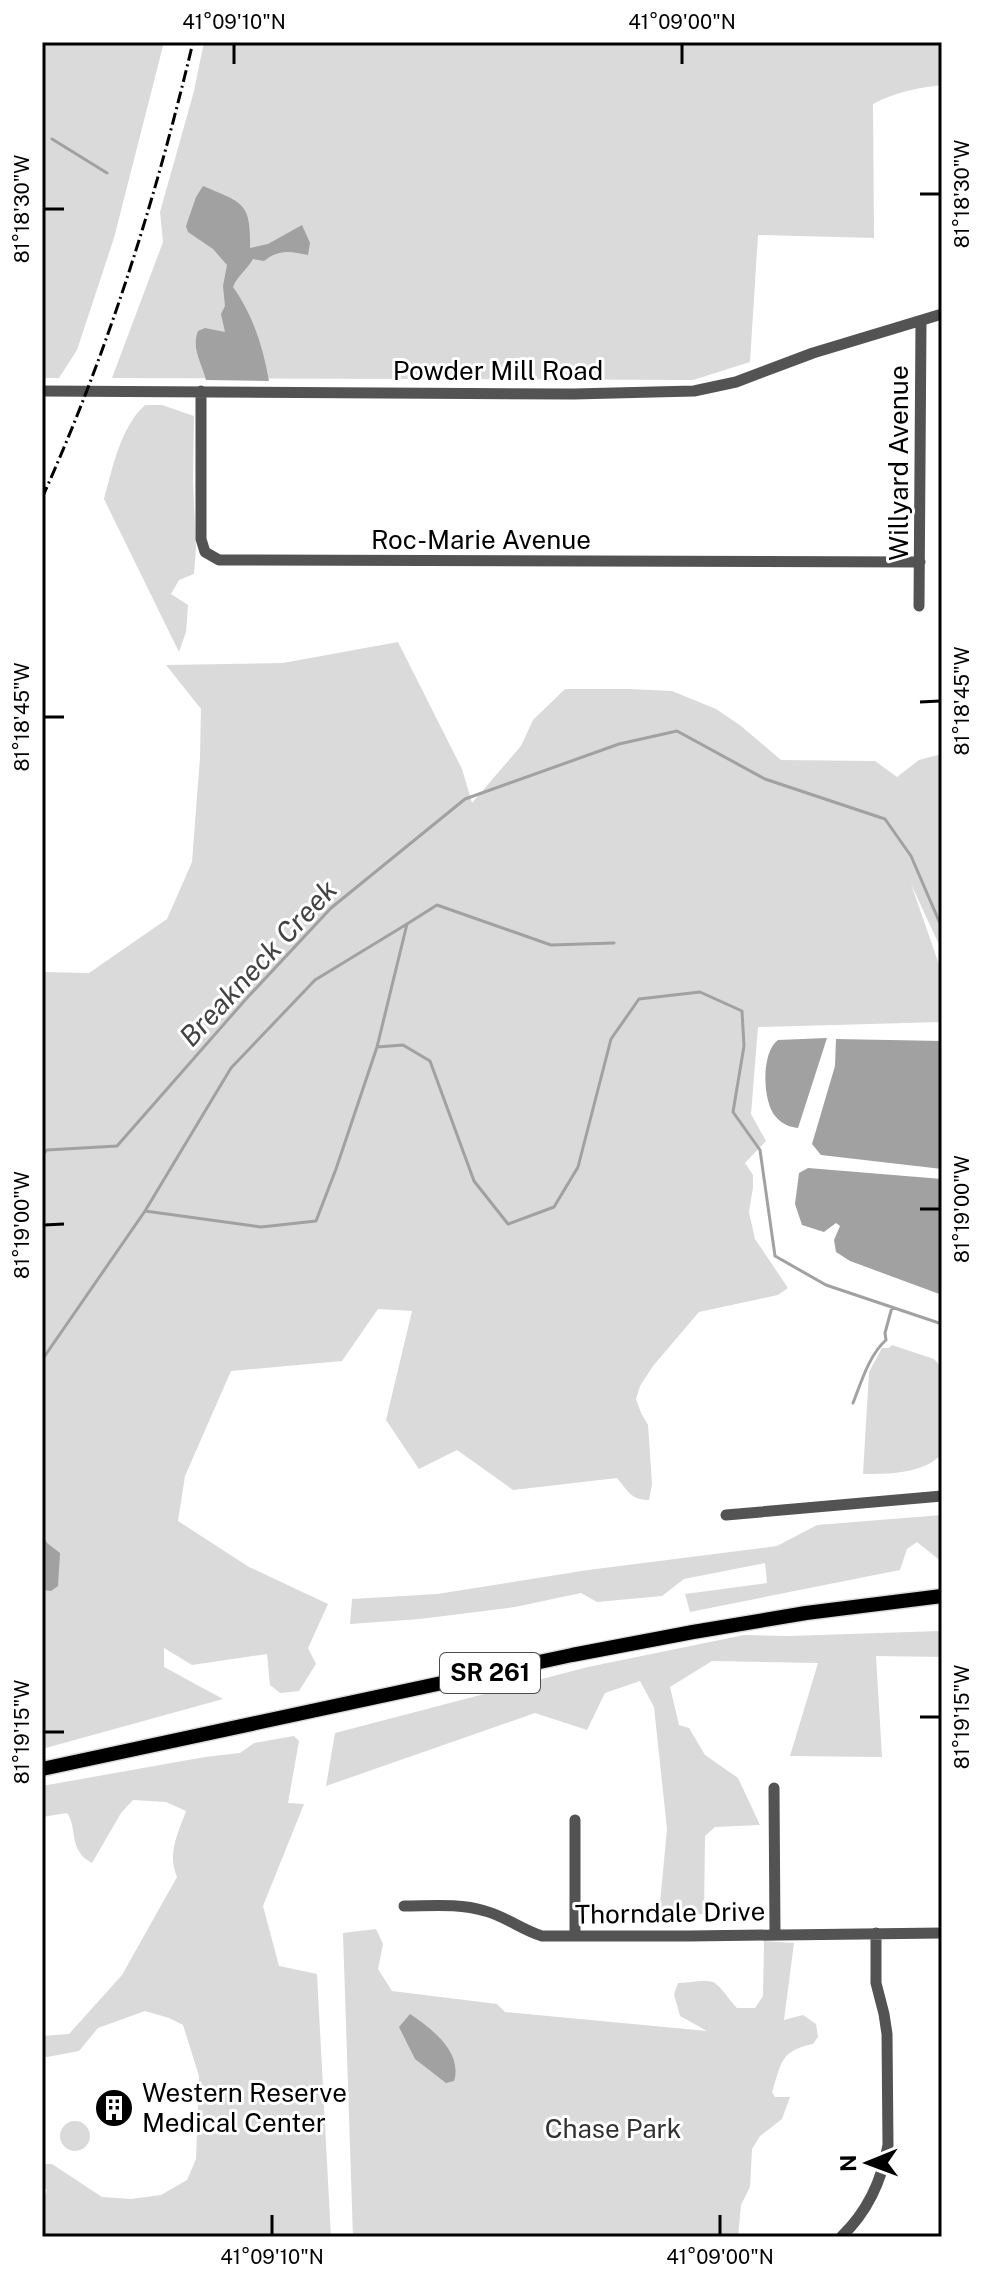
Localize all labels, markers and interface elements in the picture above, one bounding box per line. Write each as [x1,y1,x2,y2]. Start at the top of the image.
text: 41°09'10"N [182,10,286,34]
text: 41°09'00"N [628,10,736,34]
text: 81°18'30"W [950,140,974,248]
text: 81°18'30"W [10,155,34,263]
street label: Powder Mill Road [393,355,603,386]
street label: Willyard Avenue [883,365,914,561]
street label: Roc-Marie Avenue [371,524,591,555]
text: 81°18'45"W [950,646,974,756]
text: 81°18'45"W [10,662,34,772]
water label: Breakneck Creek [172,873,343,1053]
text: 81°19'00"W [950,1155,974,1263]
text: 81°19'00"W [10,1171,34,1279]
road number: SR 261 [440,1653,540,1693]
text: 81°19'15"W [950,1665,974,1769]
text: 81°19'15"W [10,1680,34,1784]
street label: Thorndale Drive [574,1895,765,1930]
place label: Western Reserve Medical Center [142,2077,347,2138]
building icon: Western Reserve Medical Center [93,2087,135,2129]
park label: Chase Park [545,2113,681,2144]
north arrow [828,2123,908,2203]
text: N [835,2155,861,2172]
text: 41°09'10"N [220,2245,324,2269]
text: 41°09'00"N [666,2245,774,2269]

